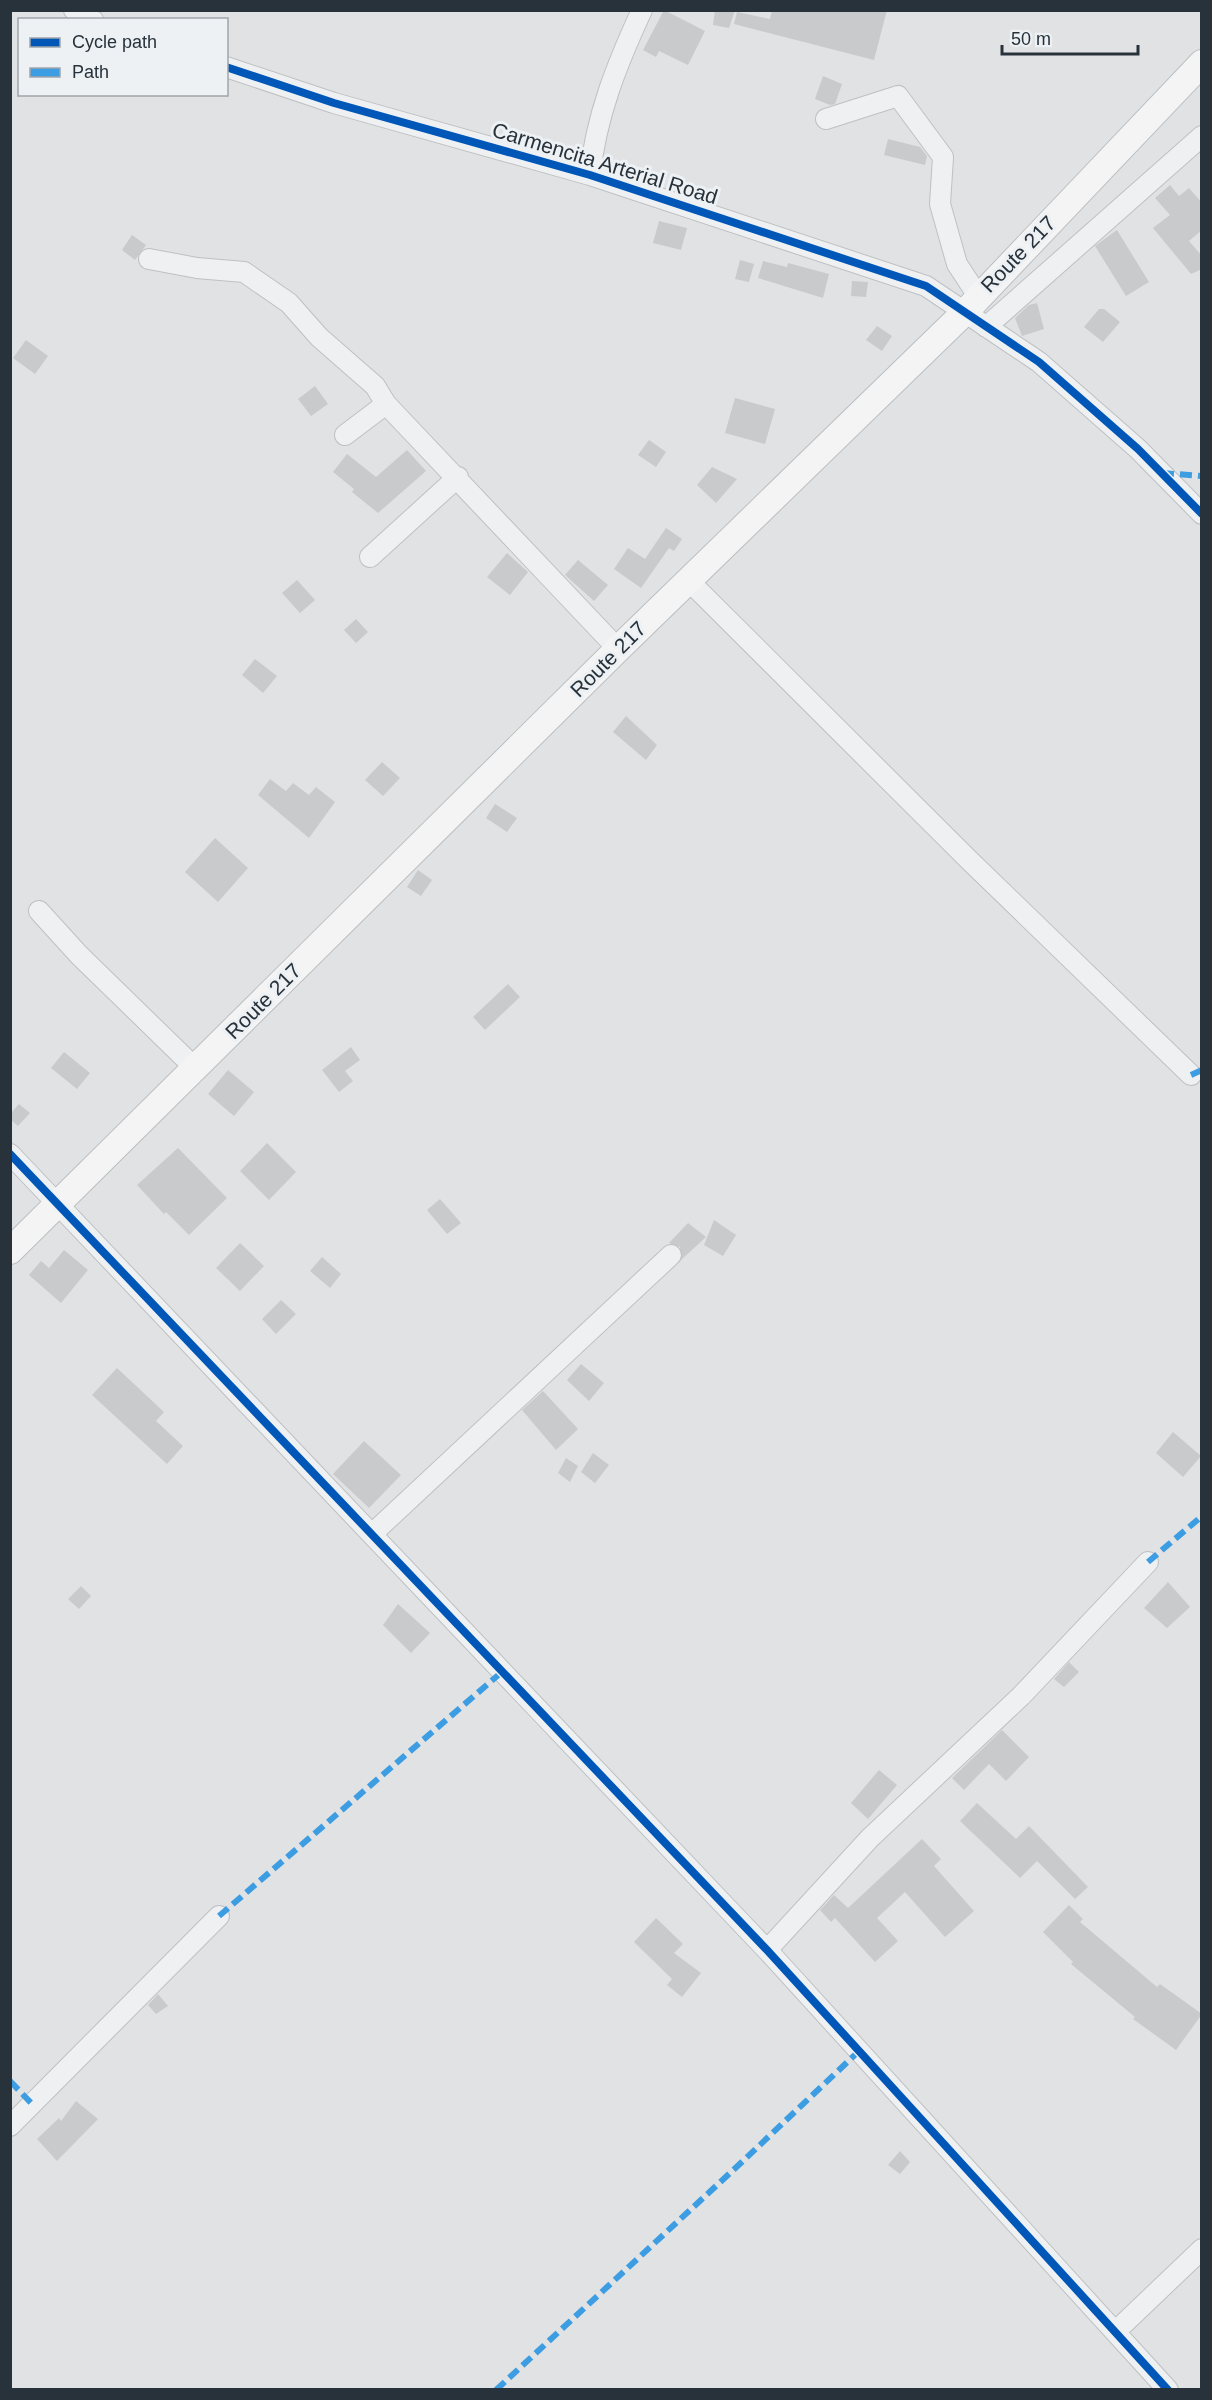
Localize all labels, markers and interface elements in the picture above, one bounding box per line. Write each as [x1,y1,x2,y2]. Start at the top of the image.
legend [18,18,228,96]
scale bar [1002,18,1138,56]
text: 50 m [1011,29,1051,49]
text: Cycle path [72,32,157,52]
text: Path [72,62,109,82]
street label: Carmencita Arterial Road [489,118,721,208]
street label: Route 217 [976,211,1060,297]
street label: Route 217 [566,617,650,701]
street label: Route 217 [221,959,305,1043]

